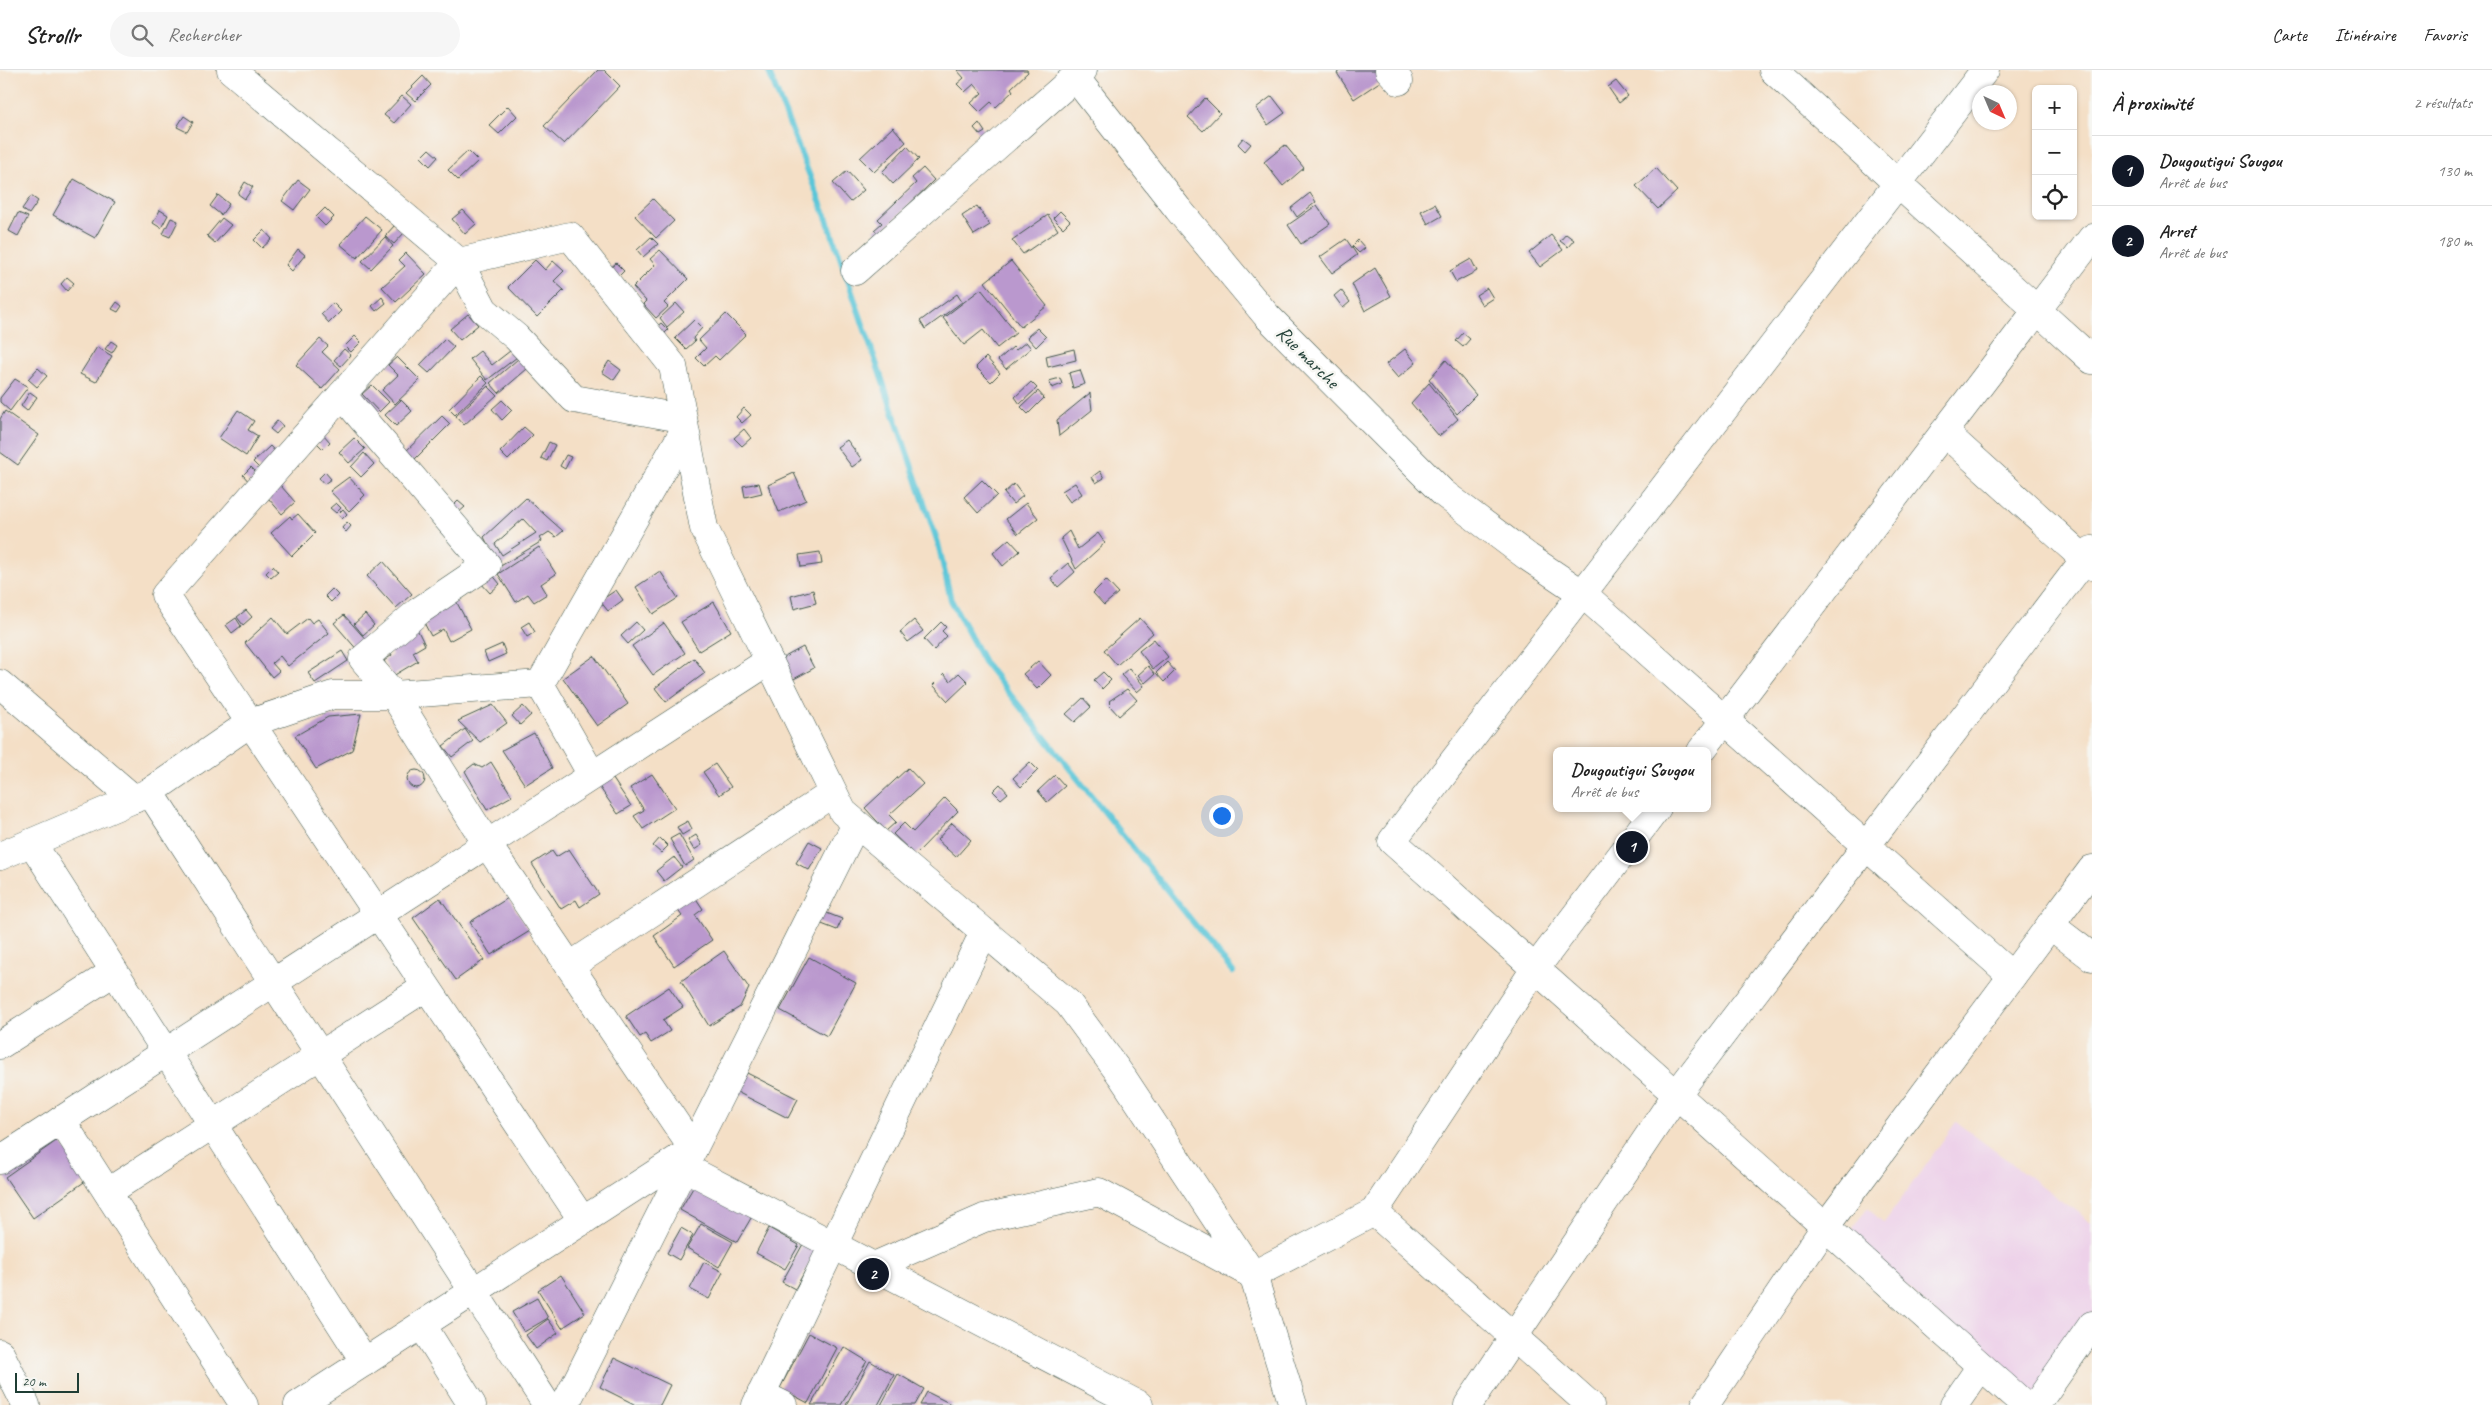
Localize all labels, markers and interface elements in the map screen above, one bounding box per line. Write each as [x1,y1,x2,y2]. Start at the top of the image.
search box [110,12,460,57]
text: Strollr [25,20,80,50]
icon: search [128,21,156,49]
text: Rechercher [168,23,241,47]
text: Carte [2272,24,2307,46]
text: Itinéraire [2335,24,2396,46]
text: Favoris [2424,24,2467,46]
north arrow [1972,85,2017,130]
map controls [2032,85,2077,220]
button: + [2032,85,2077,130]
text: À proximité [2112,90,2192,116]
text: 2 résultats [2413,93,2472,113]
button: − [2032,130,2077,175]
text: Dougoutigui Sougou [2159,149,2282,173]
text: 1 [2124,161,2132,181]
text: 130 m [2438,161,2472,181]
text: Arrêt de bus [2159,173,2226,193]
button: locate [2032,175,2077,220]
text: Arret [2159,219,2195,243]
text: 2 [2124,231,2132,251]
text: 180 m [2438,231,2472,251]
text: Arrêt de bus [2159,243,2226,263]
street label: Rue marche [1271,320,1346,395]
popup [1553,747,1711,812]
text: Dougoutigui Sougou [1571,758,1693,782]
text: Arrêt de bus [1571,782,1638,802]
your location [1209,803,1235,829]
pin: 1 [1616,828,1648,866]
pin: 2 [857,1255,889,1293]
scale bar [15,1370,79,1393]
text: 20 m [22,1373,46,1390]

